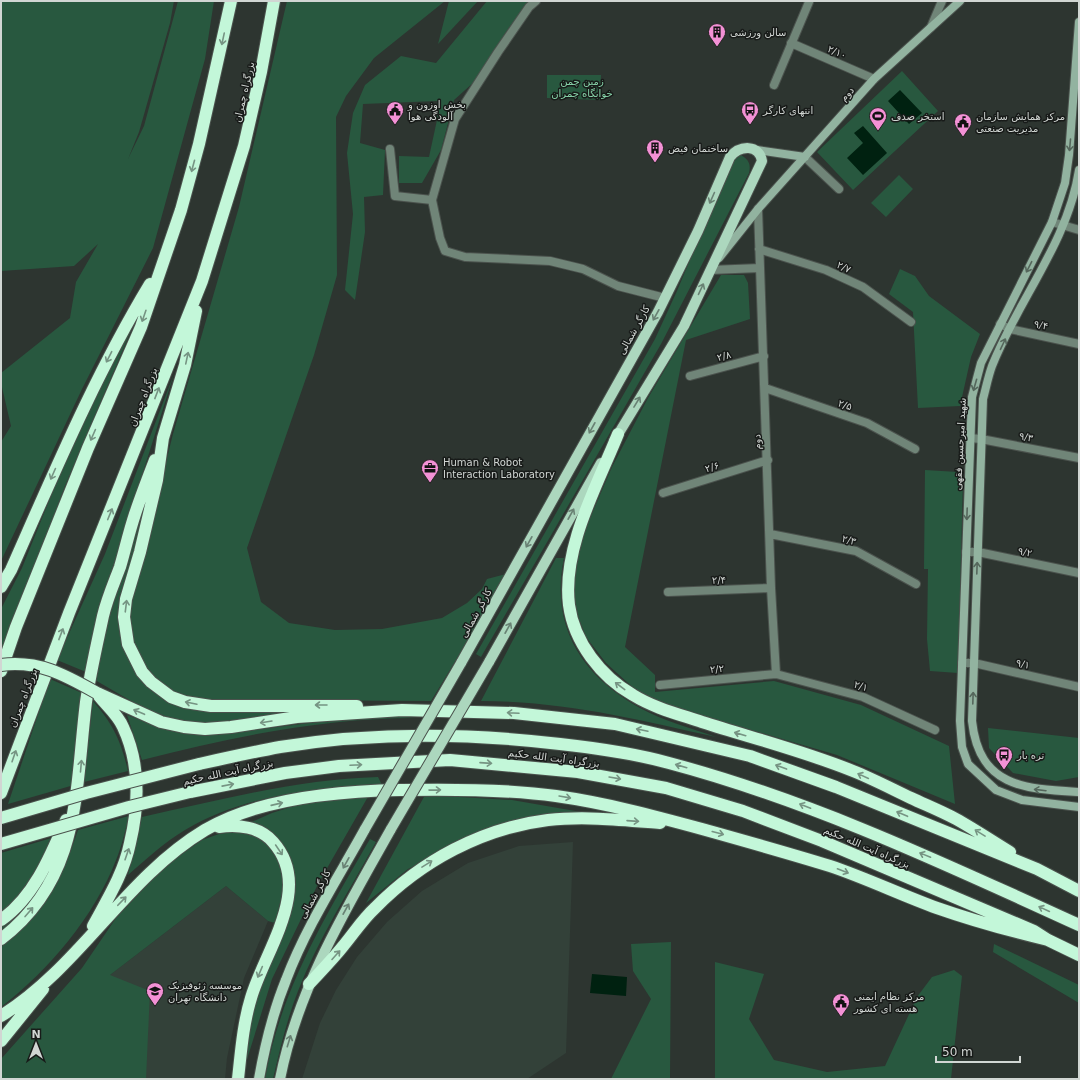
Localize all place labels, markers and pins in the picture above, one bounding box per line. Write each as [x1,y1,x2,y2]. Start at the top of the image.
building icon: سالن ورزشی [707,22,727,47]
place label: سالن ورزشی [730,27,786,39]
place label: بخش اوزون و آلودگی هوا [407,99,466,122]
public building icon: بخش اوزون و آلودگی هوا [385,100,405,125]
bus stop icon: انتهای کارگر [740,100,760,125]
place label: انتهای کارگر [762,105,813,117]
sports icon: استخر صدف [868,106,888,131]
place label: استخر صدف [891,111,944,122]
place label: مرکز همایش سازمان مدیریت صنعتی [976,111,1065,134]
public building icon: مرکز همایش سازمان مدیریت صنعتی [953,112,973,137]
building icon: ساختمان فیض [645,138,665,163]
place label: ساختمان فیض [668,143,728,154]
place label: Human & Robot Interaction Laboratory [443,457,555,480]
office icon: Human & Robot Interaction Laboratory [420,458,440,483]
bus stop icon: تره بار [994,745,1014,770]
place label: تره بار [1016,750,1045,761]
place label: موسسه ژئوفیزیک دانشگاه تهران [168,980,242,1004]
school or university icon: موسسه ژئوفیزیک دانشگاه تهران [145,981,165,1006]
place label: مرکز نظام ایمنی هسته ای کشور [853,991,924,1014]
public building icon: مرکز نظام ایمنی هسته ای کشور [831,992,851,1017]

